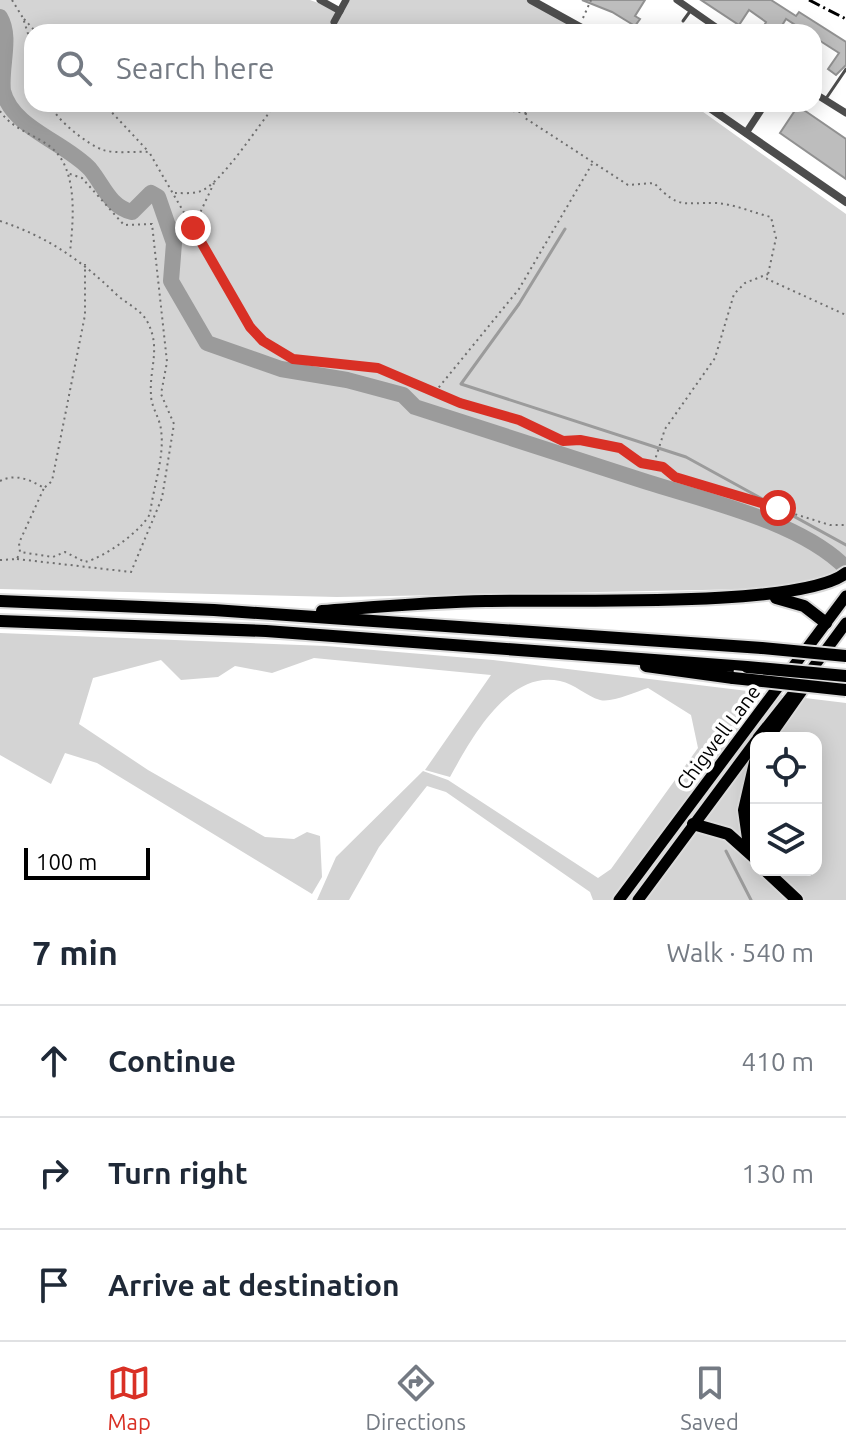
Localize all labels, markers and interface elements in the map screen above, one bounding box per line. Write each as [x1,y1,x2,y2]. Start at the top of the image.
search box [24,24,822,112]
icon: search [52,46,96,90]
text: Search here [116,51,275,85]
route end [175,210,211,246]
route start [760,490,796,526]
street label: Chigwell Lane [671,680,765,794]
map controls [750,732,822,876]
button: locate [750,732,822,804]
button: layers [750,804,822,876]
scale bar [24,844,150,880]
text: 100 m [36,849,97,874]
text: 7 min [32,933,118,971]
text: Walk · 540 m [666,938,814,967]
icon: ahead [32,1039,76,1083]
text: Continue [108,1044,236,1078]
text: 410 m [742,1047,814,1076]
icon: right [32,1151,76,1195]
text: Turn right [108,1156,248,1190]
text: 130 m [742,1159,814,1188]
icon: arrive [32,1263,76,1307]
text: Arrive at destination [108,1268,400,1302]
tab: Map [107,1361,151,1434]
tab: Directions [365,1361,466,1434]
tab: Saved [680,1361,739,1434]

